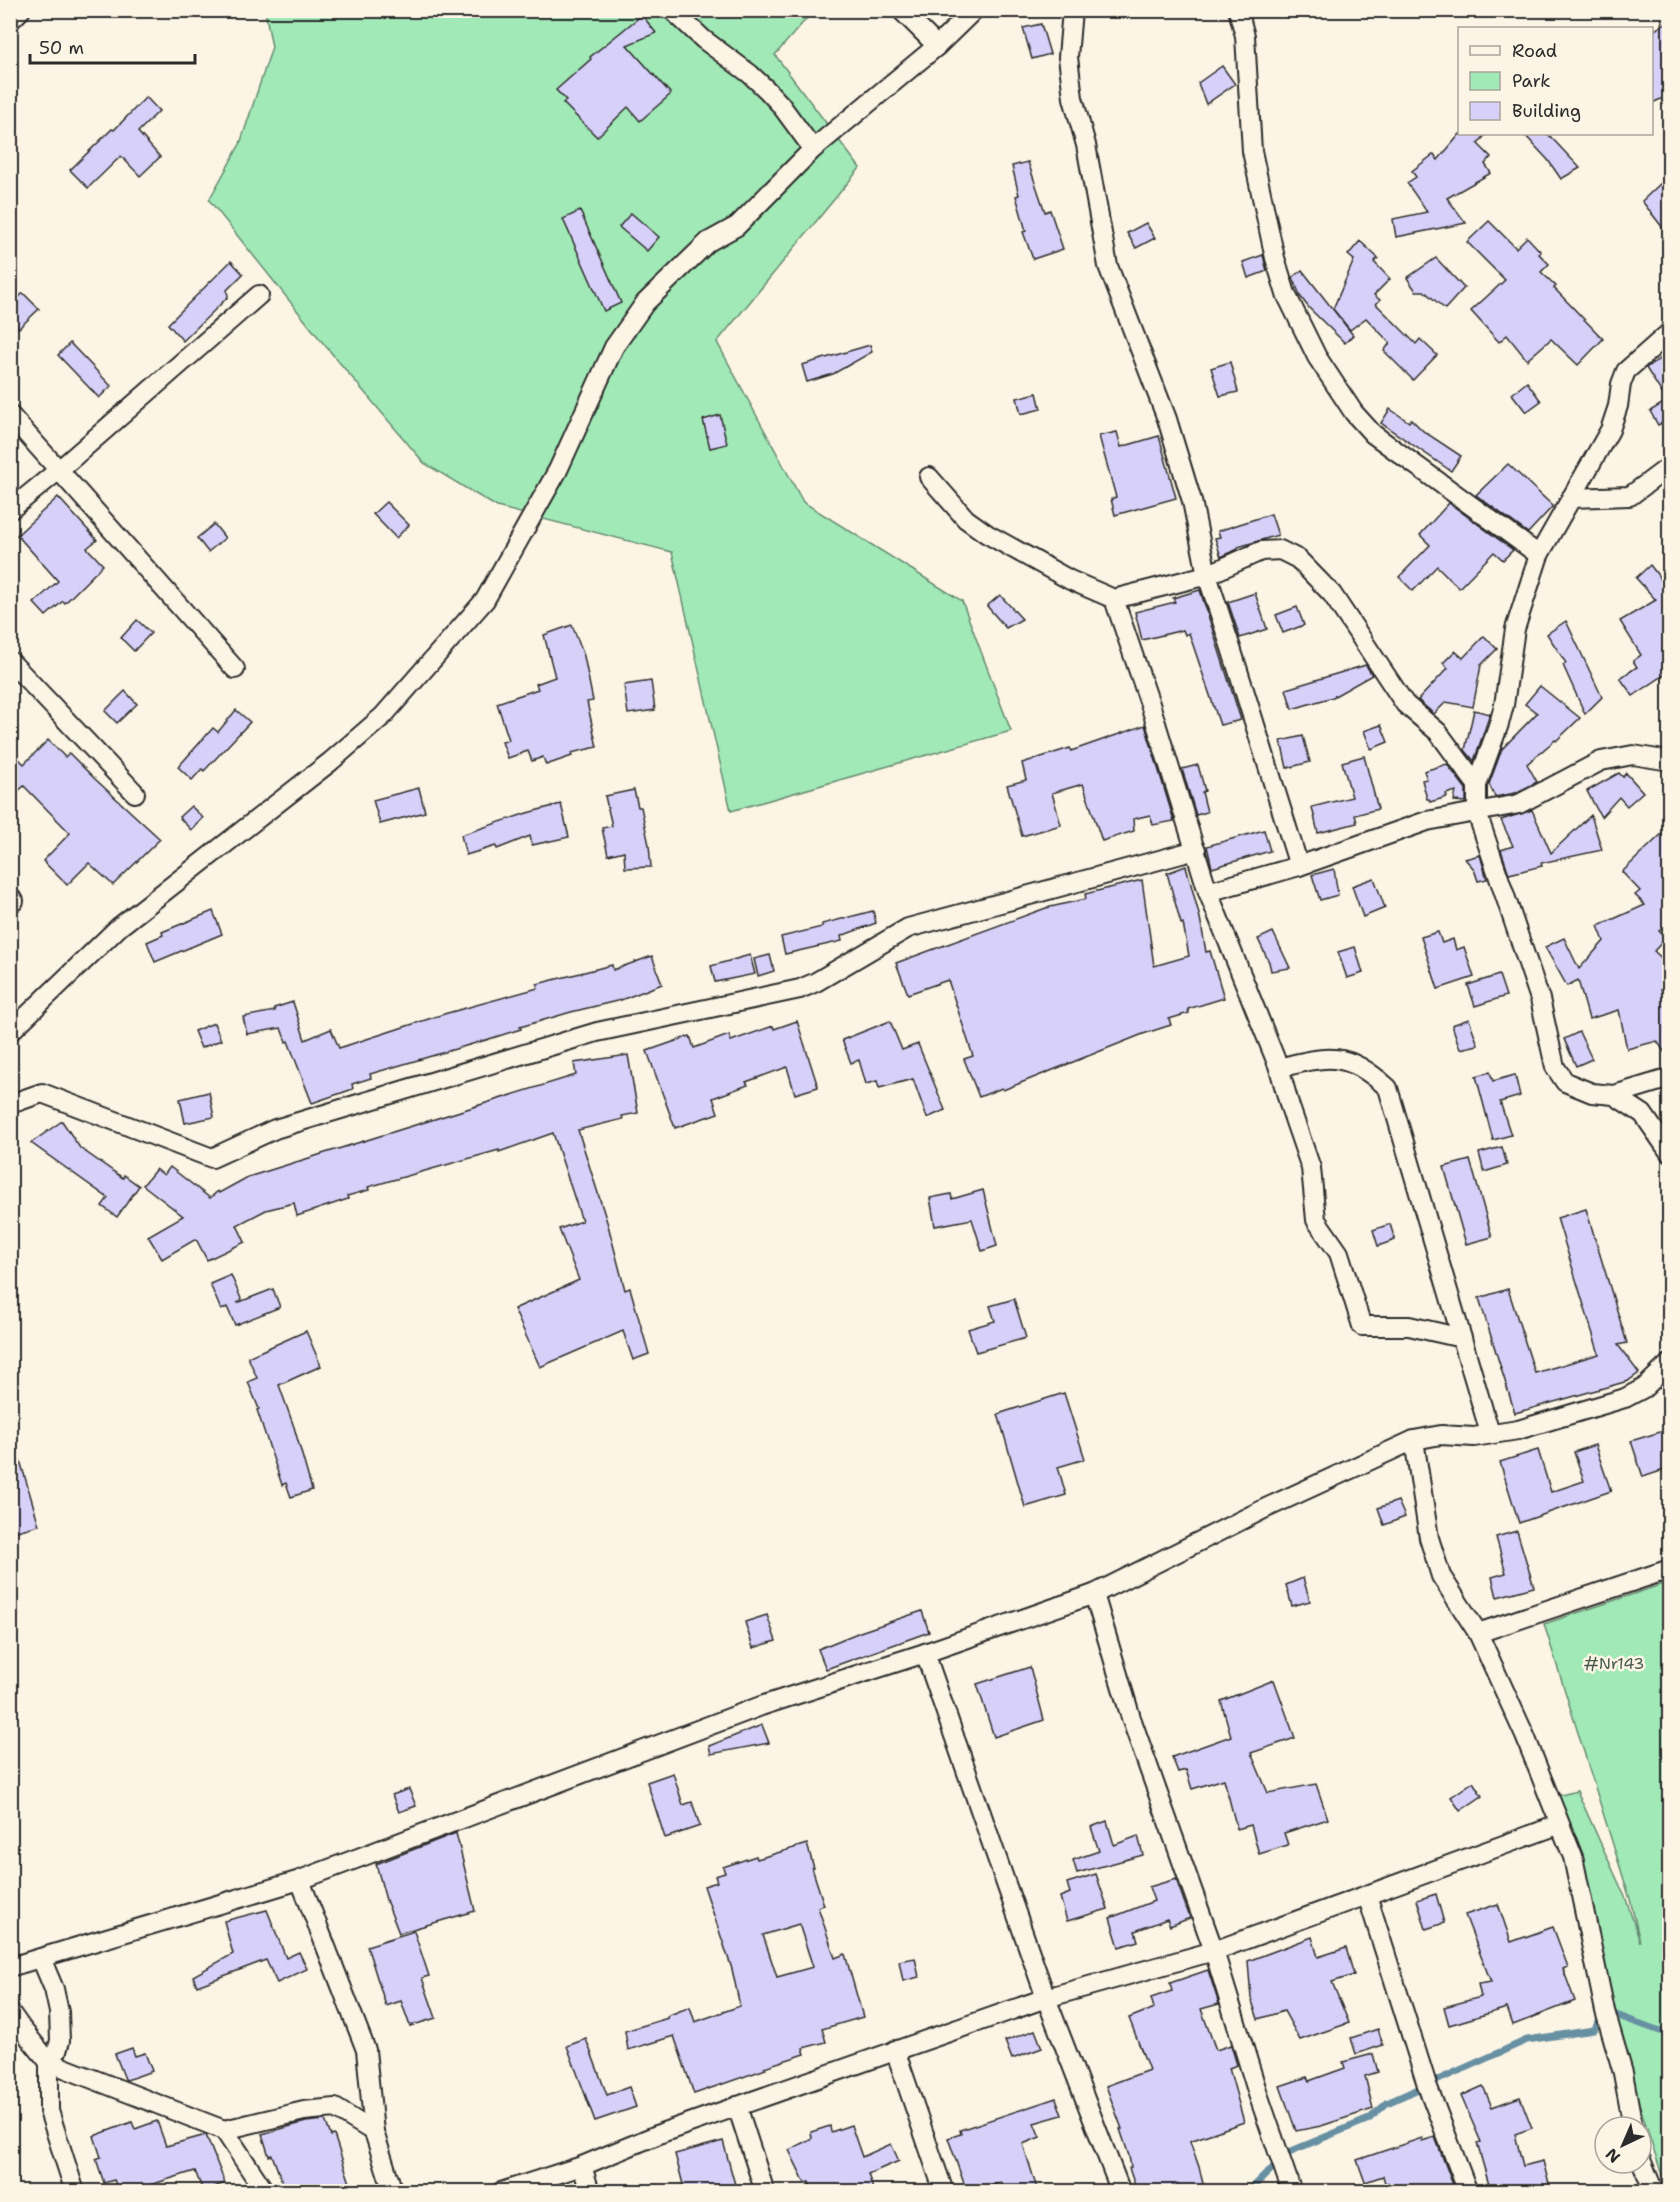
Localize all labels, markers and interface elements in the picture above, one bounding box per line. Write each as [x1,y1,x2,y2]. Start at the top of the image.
scale bar [30,27,195,65]
legend [1458,27,1653,135]
text: 50 m [39,36,84,60]
text: Road [1512,39,1557,63]
text: Park [1512,69,1551,93]
text: Building [1512,99,1581,123]
park label: #Nr143 [1584,1653,1644,1674]
north arrow [1593,2115,1653,2175]
text: N [1601,2143,1625,2167]

